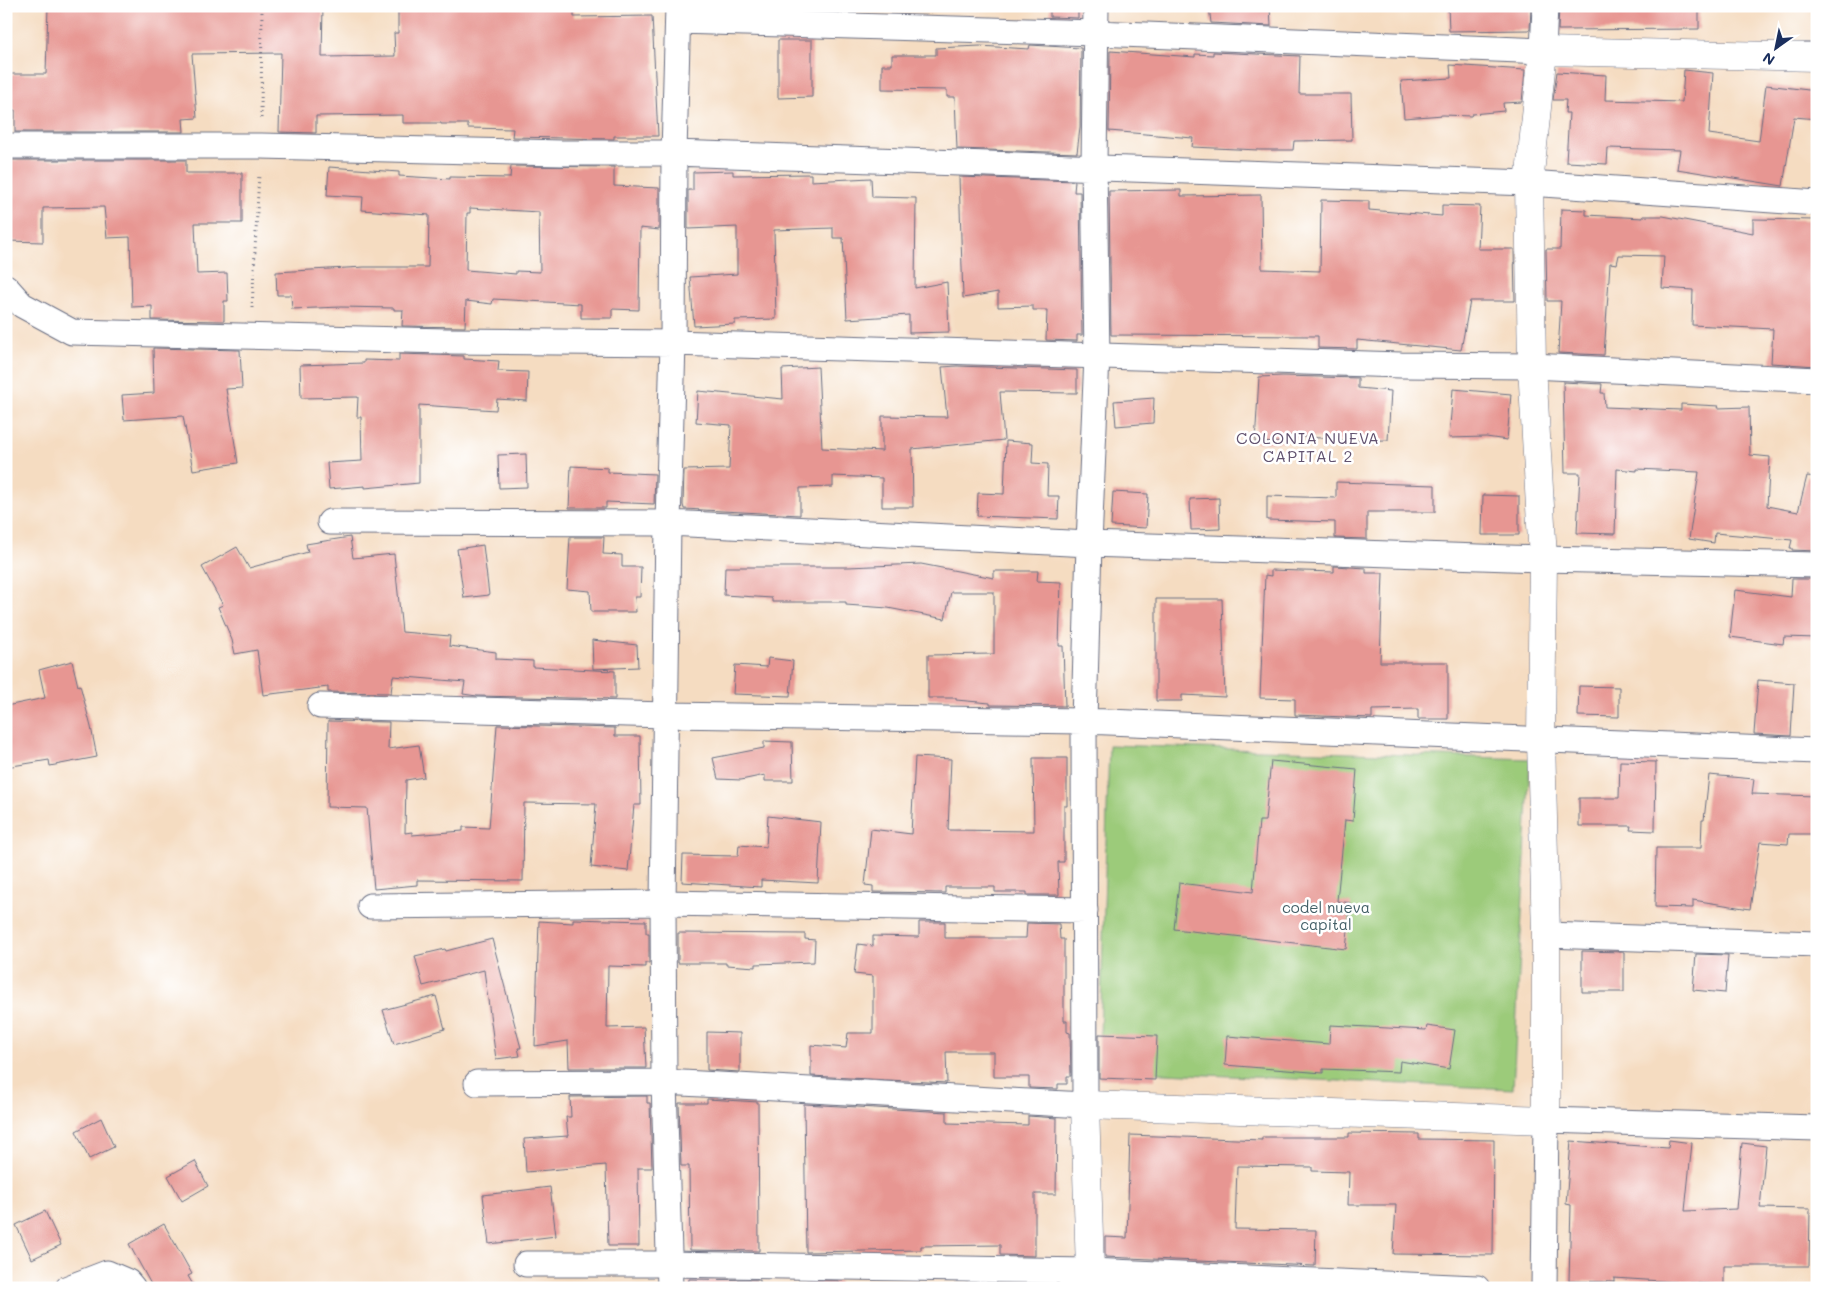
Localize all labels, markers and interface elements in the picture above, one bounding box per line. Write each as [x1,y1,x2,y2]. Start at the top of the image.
north arrow [1750,22,1800,72]
text: N [1759,48,1778,70]
district label: COLONIA NUEVA CAPITAL 2 [1236,427,1380,466]
park label: codel nueva capital [1282,897,1370,934]

